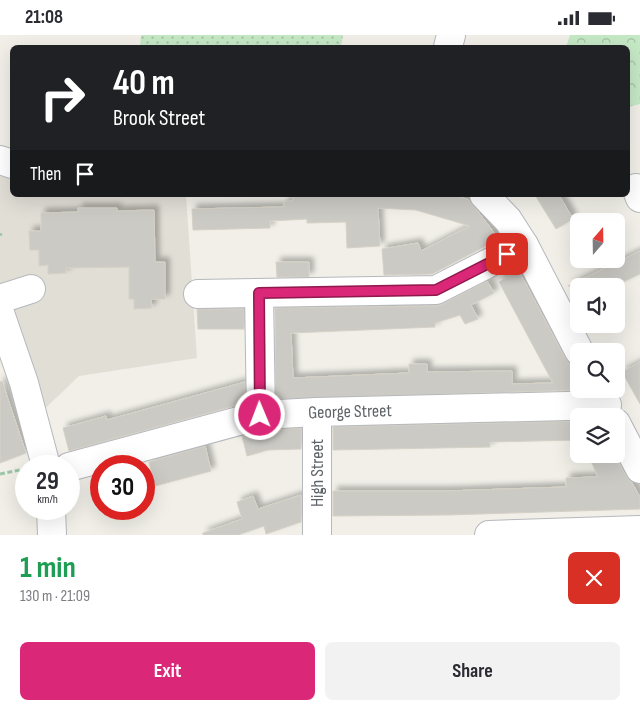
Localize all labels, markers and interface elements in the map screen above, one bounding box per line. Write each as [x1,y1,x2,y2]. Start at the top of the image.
text: 21:08 [25,6,63,29]
text: 40 m [113,62,175,105]
icon: right [30,65,95,130]
text: Brook Street [113,105,205,132]
icon: arrive [71,160,99,188]
text: Then [30,163,61,186]
north arrow [570,213,625,267]
map controls [570,213,625,463]
pin [486,233,528,275]
icon: arrive [493,240,521,268]
button: sound [570,278,625,333]
button: search [570,343,625,398]
position arrow [233,388,285,440]
street label: George Street [308,400,393,423]
button: layers [570,408,625,463]
street label: High Street [307,438,328,507]
speed limit sign: 30 [90,455,155,520]
text: 29 [36,466,59,497]
text: km/h [37,492,58,507]
text: 1 min [20,550,76,586]
button: close [568,552,620,604]
text: 130 m · 21:09 [20,587,90,606]
button: Exit [20,642,315,700]
button: Share [325,642,620,700]

